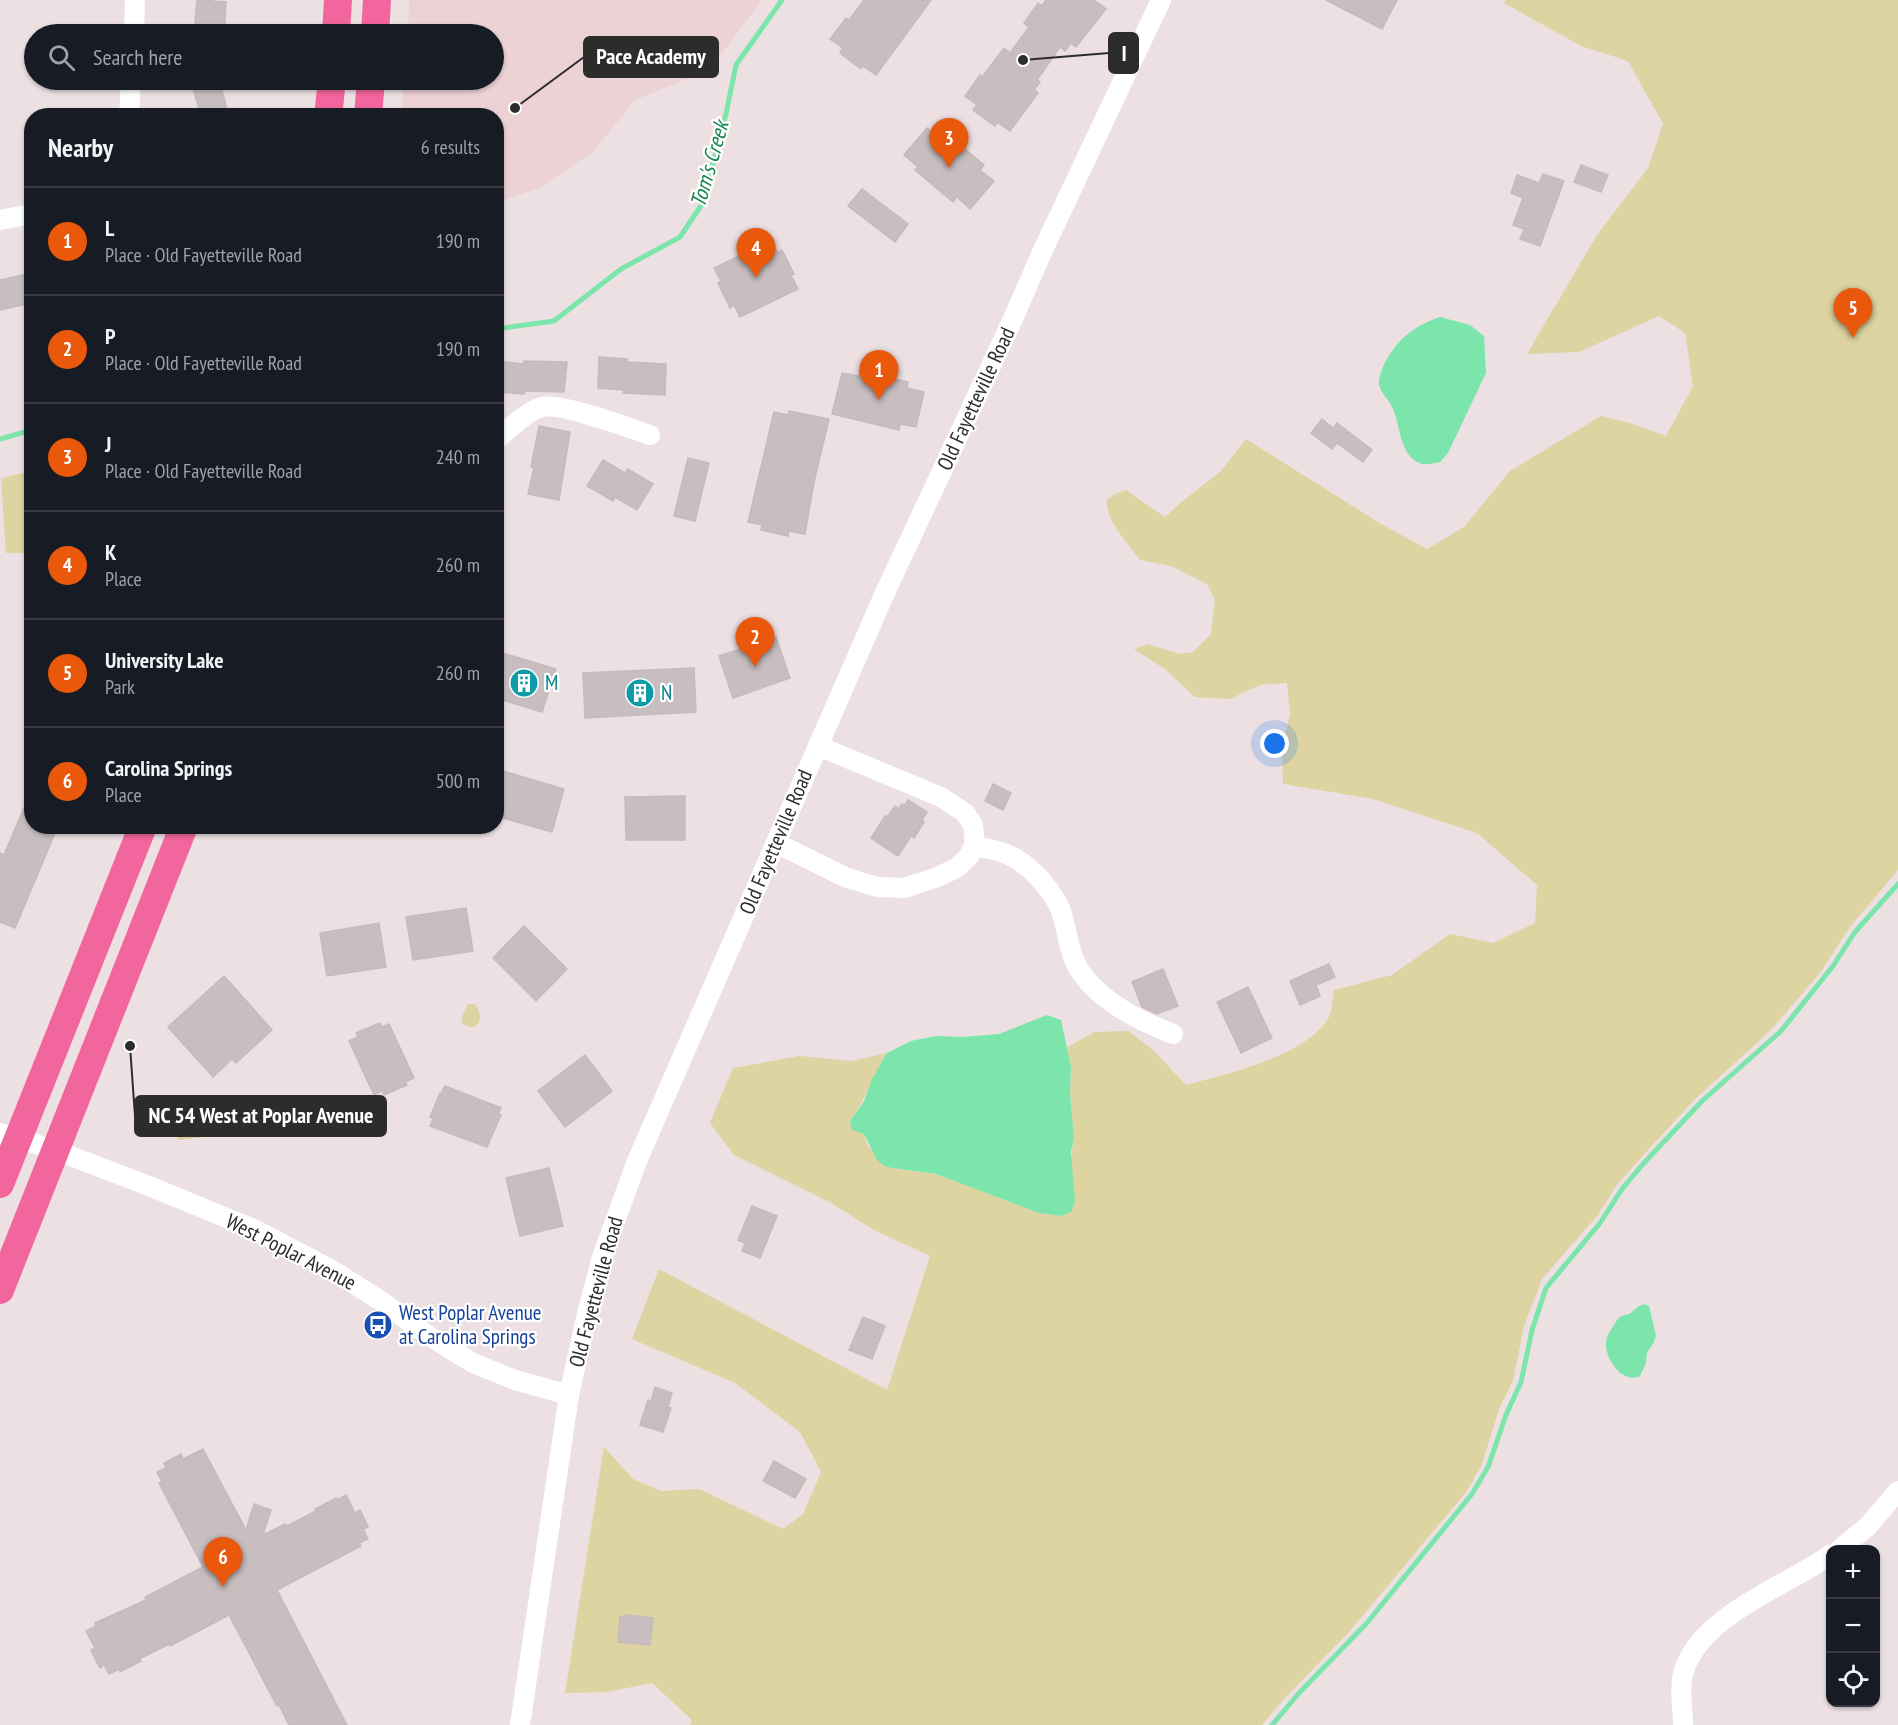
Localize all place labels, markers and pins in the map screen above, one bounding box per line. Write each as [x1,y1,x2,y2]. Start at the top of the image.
callout: I [1109,33,1138,73]
callout: Pace Academy [584,37,718,77]
pin: 3 [930,118,968,168]
pin: 4 [736,228,776,278]
pin: 5 [1834,288,1872,338]
pin: 1 [860,350,898,400]
pin: 2 [736,618,774,667]
building icon: M [508,667,540,699]
place label: M [545,669,558,696]
building icon: N [624,677,656,709]
place label: N [661,679,672,706]
callout: NC 54 West at Poplar Avenue [135,1096,386,1136]
place label: West Poplar Avenue at Carolina Springs [399,1299,541,1350]
bus stop icon: West Poplar Avenue at Carolina Springs [362,1309,394,1341]
pin: 6 [204,1538,242,1587]

